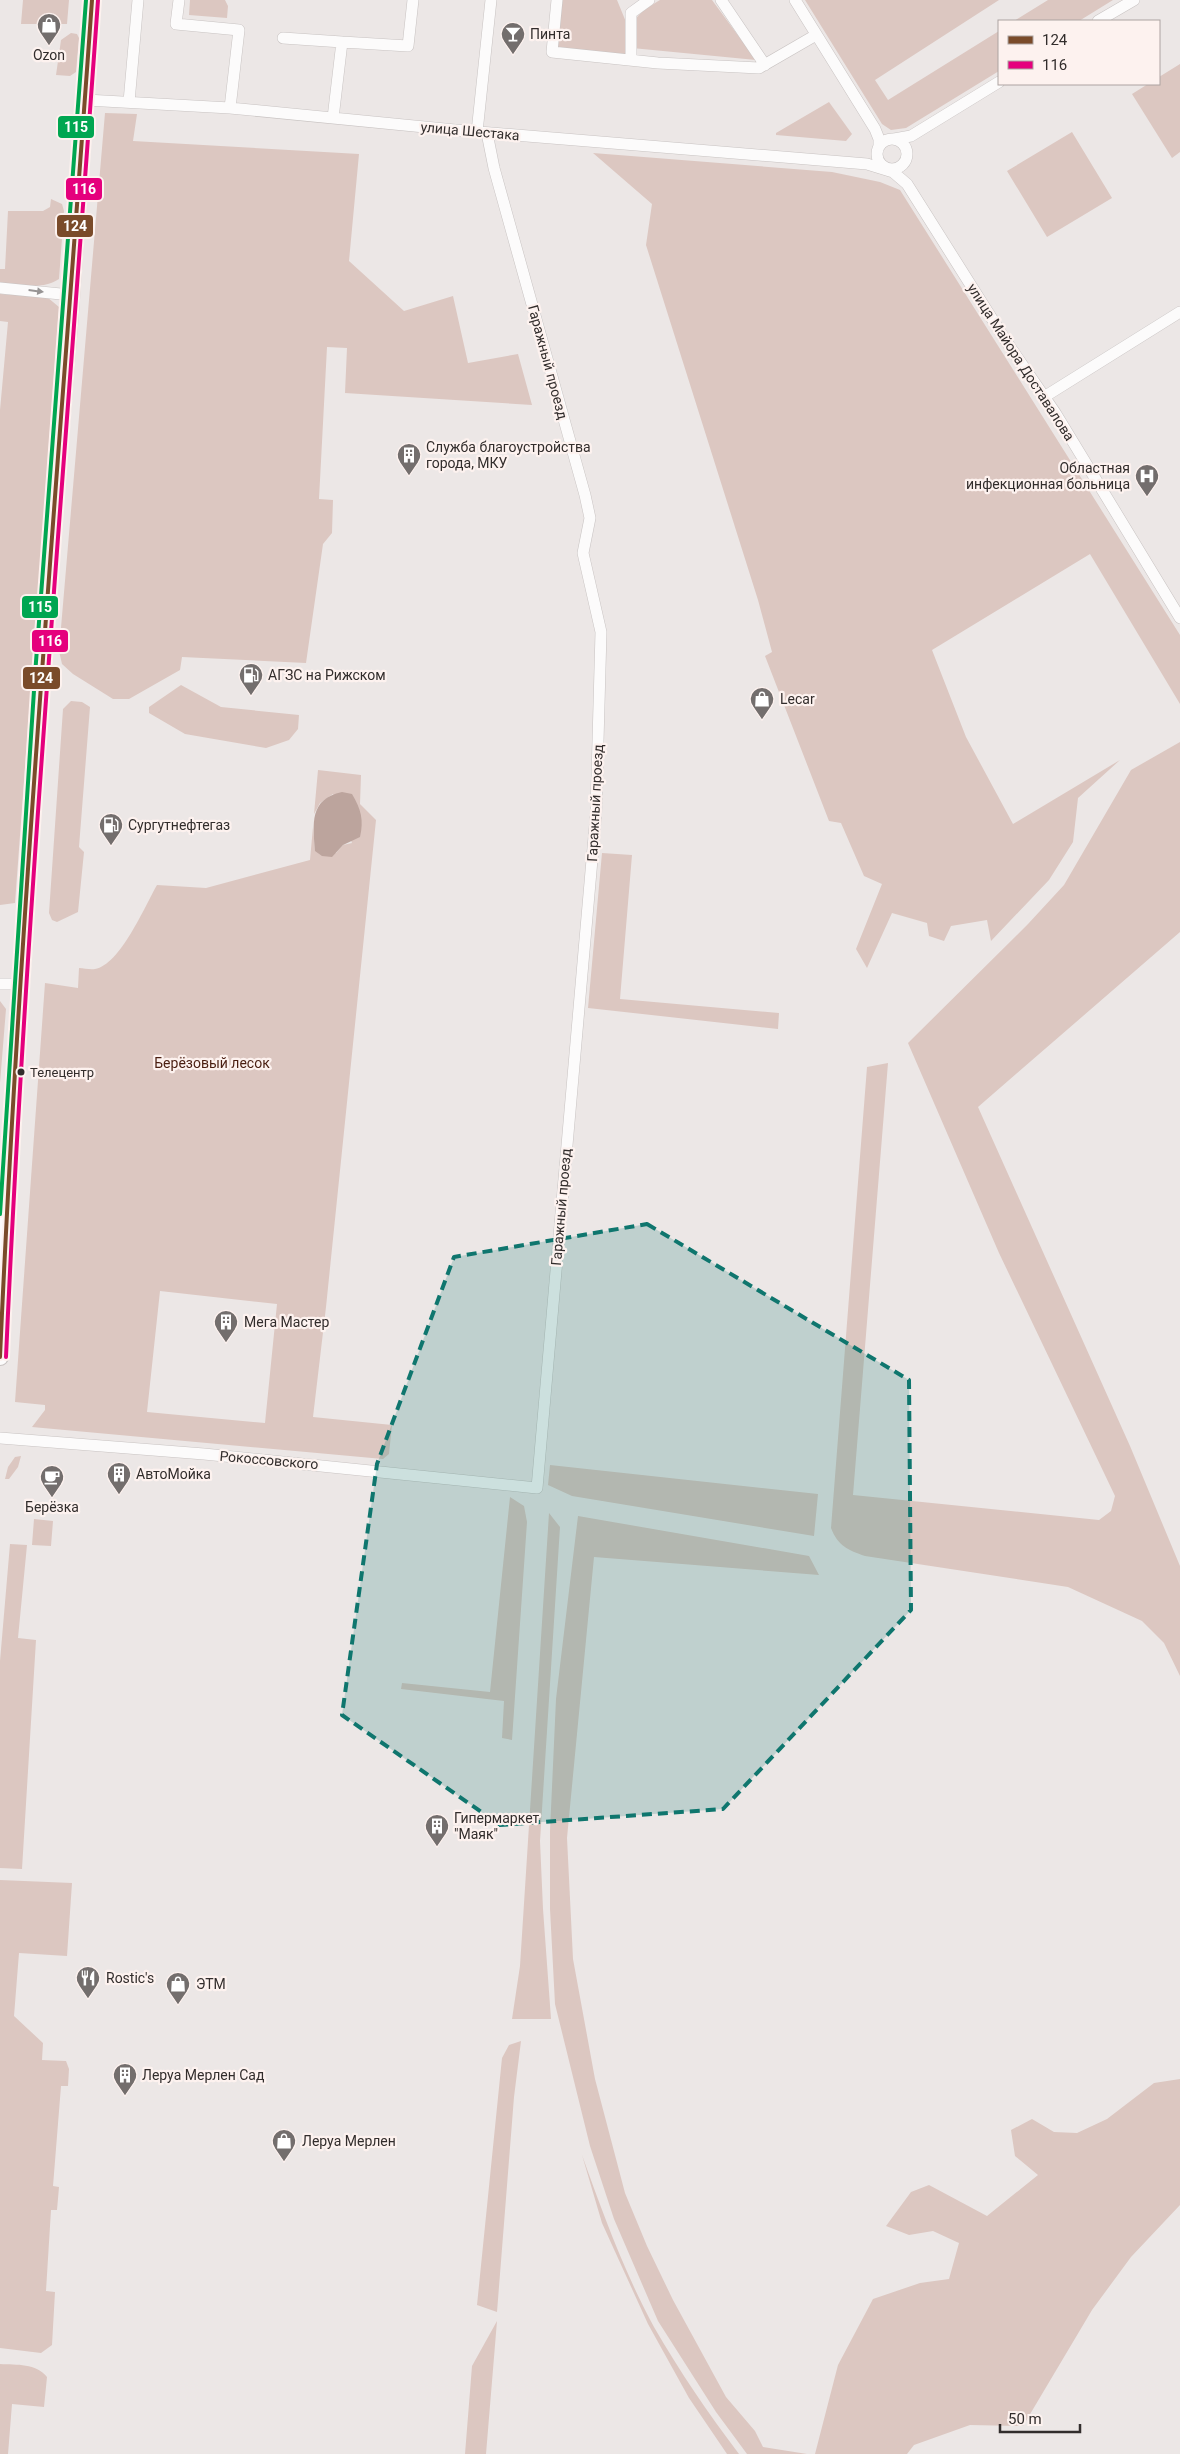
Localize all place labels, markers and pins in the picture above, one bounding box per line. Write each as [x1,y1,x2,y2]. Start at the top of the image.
shop icon: Ozon [36,12,62,46]
bar icon: Пинта [500,21,526,55]
place label: Пинта [530,26,570,42]
place label: Ozon [33,47,65,63]
place label: Служба благоустройства города, МКУ [426,439,591,471]
building icon: Служба благоустройства города, МКУ [396,442,422,476]
place label: Областная инфекционная больница [966,460,1130,492]
hospital icon: Областная инфекционная больница [1134,463,1160,497]
fuel station icon: АГЗС на Рижском [238,662,264,696]
place label: АГЗС на Рижском [268,667,386,683]
shop icon: Lecar [749,686,775,720]
place label: Lecar [780,691,815,707]
fuel station icon: Сургутнефтегаз [98,812,124,846]
place label: Сургутнефтегаз [128,817,230,833]
place label: Телецентр [30,1065,94,1080]
marker: Телецентр [16,1067,26,1077]
building icon: Мега Мастер [213,1309,239,1343]
place label: Мега Мастер [244,1314,329,1330]
building icon: АвтоМойка [106,1461,132,1495]
cafe icon: Берёзка [39,1464,65,1498]
place label: АвтоМойка [136,1466,211,1482]
place label: Берёзка [25,1499,79,1515]
place label: Гипермаркет "Маяк" [454,1810,539,1842]
building icon: Гипермаркет "Маяк" [424,1813,450,1847]
restaurant icon: Rostic's [75,1965,101,1999]
place label: Rostic's [106,1970,154,1986]
shop icon: ЭТМ [165,1971,191,2005]
place label: ЭТМ [196,1976,226,1992]
building icon: Леруа Мерлен Сад [112,2062,138,2096]
place label: Леруа Мерлен Сад [142,2067,265,2083]
shop icon: Леруа Мерлен [271,2128,297,2162]
place label: Леруа Мерлен [302,2133,396,2149]

